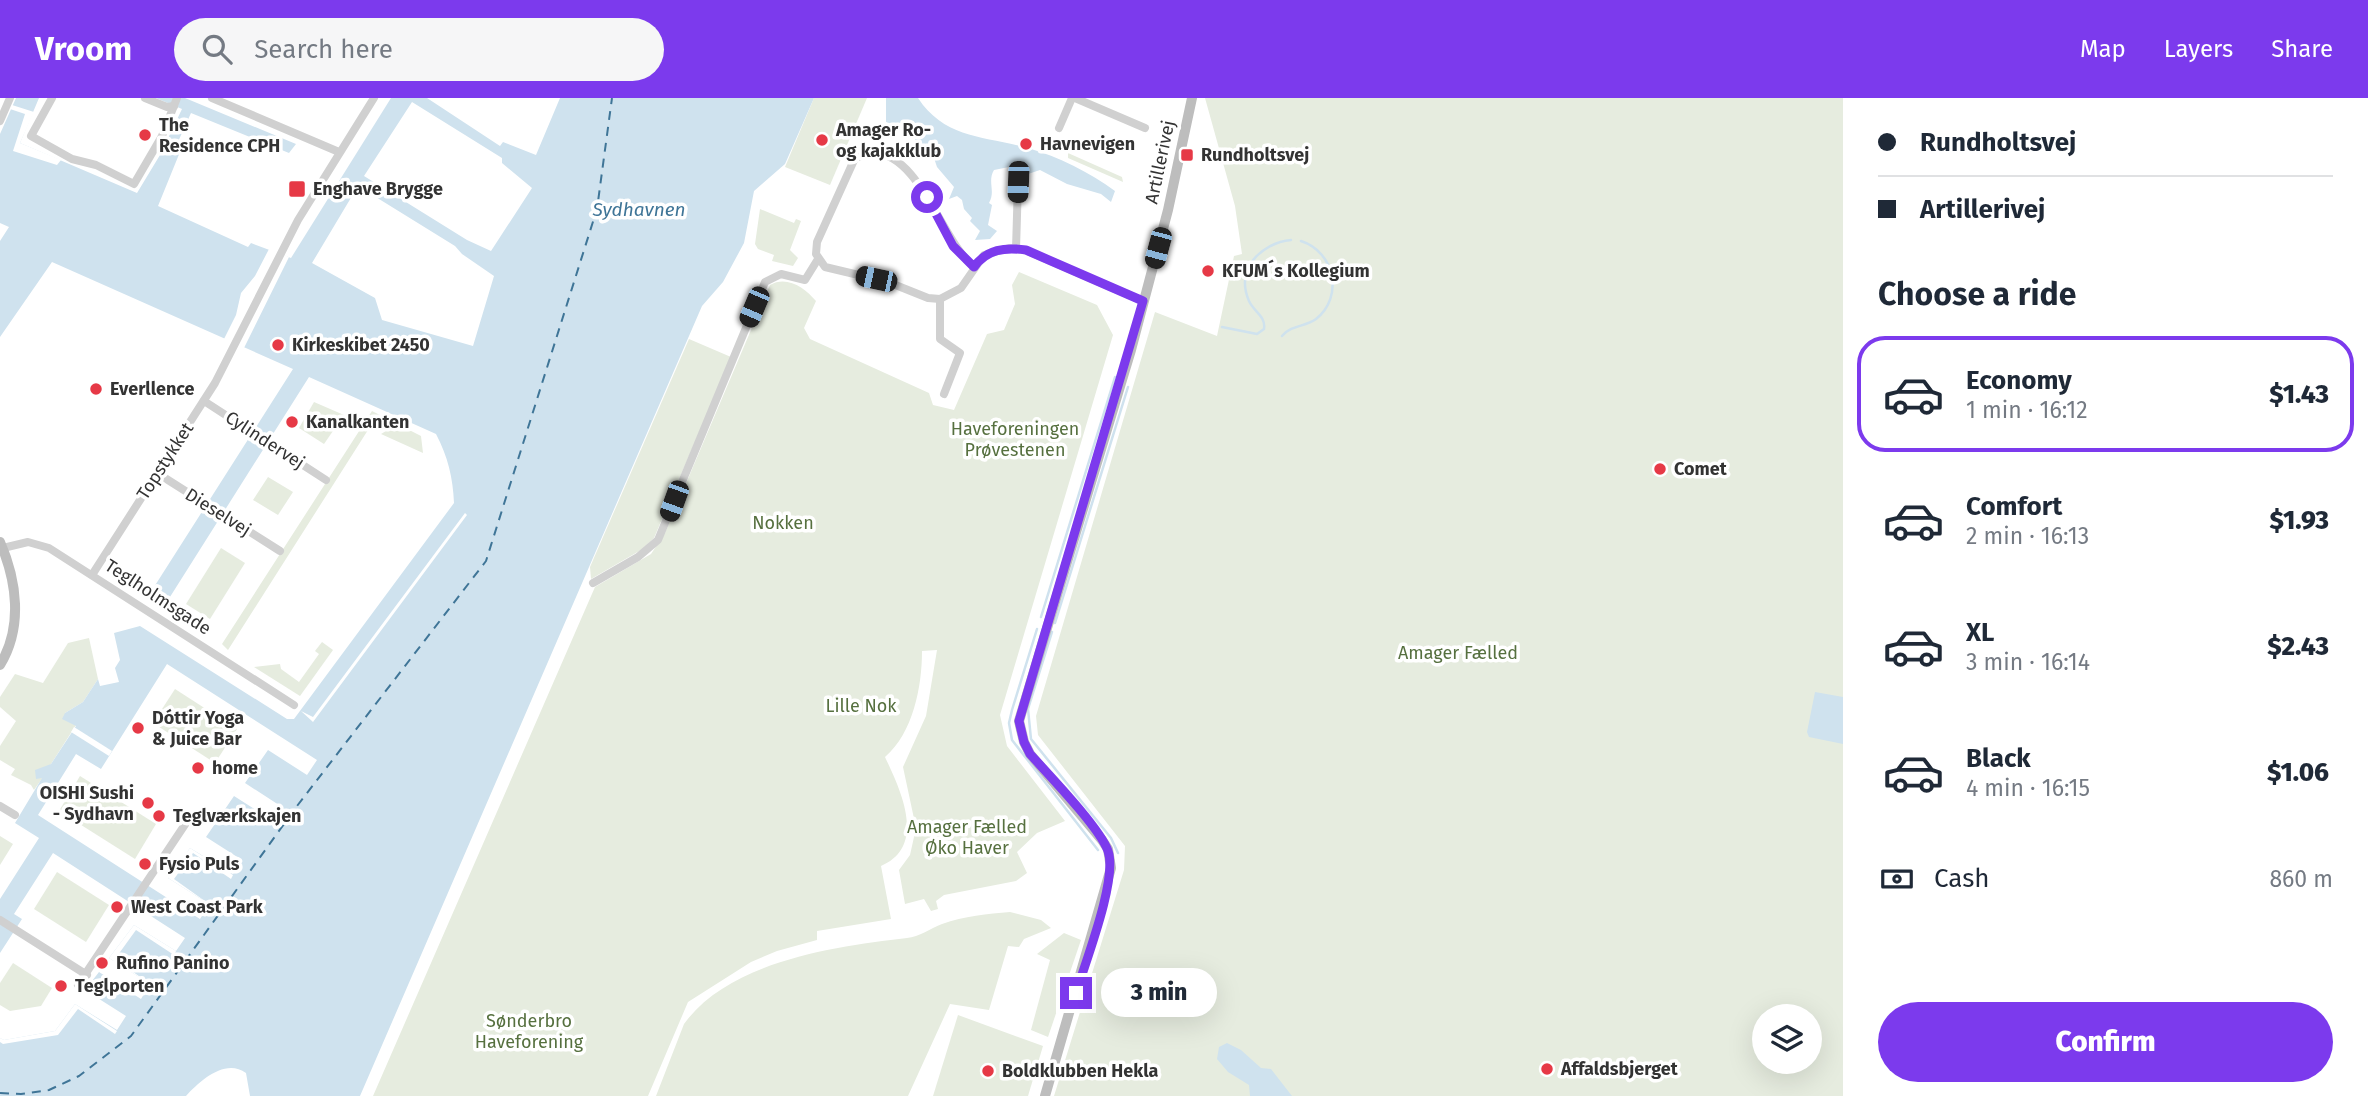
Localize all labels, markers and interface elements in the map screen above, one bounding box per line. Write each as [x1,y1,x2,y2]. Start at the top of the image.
search box [174,18,664,81]
text: Vroom [35,29,132,69]
icon: search [198,30,236,68]
text: Search here [254,34,393,65]
text: Map [2080,35,2126,63]
text: Layers [2164,35,2233,63]
text: Share [2271,35,2333,63]
place label: The Residence CPH [159,114,280,157]
street label: Artillerivej [1140,118,1180,206]
place label: Amager Ro- og kajakklub [835,119,941,162]
marker: The Residence CPH [137,127,153,143]
text: Rundholtsvej [1920,127,2076,158]
marker: Amager Ro- og kajakklub [814,132,830,148]
place label: Havnevigen [1040,133,1135,155]
marker: Havnevigen [1018,136,1034,152]
place label: Rundholtsvej [1201,144,1309,166]
marker: Rundholtsvej [1179,147,1195,163]
car [1007,161,1030,203]
place label: Enghave Brygge [313,178,443,200]
marker: Enghave Brygge [287,179,307,199]
route start [911,181,943,213]
text: Artillerivej [1920,194,2045,225]
water label: Sydhavnen [591,198,686,221]
car [1143,225,1174,271]
place label: KFUM´s Kollegium [1222,259,1370,282]
marker: KFUM´s Kollegium [1200,263,1216,279]
car [854,264,899,294]
text: Choose a ride [1878,275,2076,313]
car [737,284,772,330]
place label: Kirkeskibet 2450 [292,334,430,356]
marker: Kirkeskibet 2450 [270,337,286,353]
icon: car [1882,363,1945,426]
text: Economy [1966,365,2072,396]
place label: Everllence [110,378,195,400]
text: $1.43 [2269,379,2329,410]
marker: Everllence [88,381,104,397]
text: 1 min · 16:12 [1966,396,2088,424]
street label: Cylindervej [221,406,309,474]
place label: Kanalkanten [306,411,409,433]
marker: Kanalkanten [284,414,300,430]
street label: Topstykket [132,418,198,504]
park label: Haveforeningen Prøvestenen [951,418,1079,461]
place label: Comet [1674,458,1728,480]
marker: Comet [1652,461,1668,477]
car [657,478,692,524]
street label: Dieselvej [181,483,255,541]
icon: car [1882,489,1945,552]
text: Comfort [1966,491,2062,522]
text: $1.93 [2270,505,2329,536]
park label: Nokken [752,512,814,534]
text: 2 min · 16:13 [1966,522,2089,550]
street label: Teglholmsgade [101,554,215,640]
icon: car [1882,615,1945,678]
text: XL [1966,617,1994,648]
text: $2.43 [2267,631,2329,662]
park label: Amager Fælled [1398,642,1518,664]
text: 3 min · 16:14 [1966,648,2090,676]
park label: Lille Nok [825,695,897,717]
place label: Dóttir Yoga & Juice Bar [152,707,244,750]
marker: Dóttir Yoga & Juice Bar [130,720,146,736]
icon: car [1882,741,1945,804]
text: Black [1966,743,2031,774]
place label: home [212,757,258,779]
text: $1.06 [2267,757,2329,788]
marker: home [190,760,206,776]
text: 4 min · 16:15 [1966,774,2090,802]
place label: OISHI Sushi - Sydhavn [40,782,134,825]
marker: OISHI Sushi - Sydhavn [140,795,156,811]
place label: Teglværkskajen [173,805,301,827]
marker: Teglværkskajen [151,808,167,824]
park label: Amager Fælled Øko Haver [907,816,1027,859]
place label: Fysio Puls [159,853,240,875]
marker: Fysio Puls [137,856,153,872]
icon: cash [1878,860,1916,898]
text: Cash [1934,863,1990,894]
text: 860 m [2269,865,2333,893]
place label: West Coast Park [131,896,264,918]
marker: West Coast Park [109,899,125,915]
place label: Rufino Panino [116,952,229,974]
marker: Rufino Panino [94,955,110,971]
callout: 3 min [1100,968,1216,1018]
place label: Teglporten [75,975,164,997]
route end [1060,977,1092,1009]
marker: Teglporten [53,978,69,994]
text: 3 min [1131,978,1187,1006]
button: Confirm [1878,1002,2333,1082]
map controls [1752,1004,1822,1074]
button: layers [1752,1004,1822,1074]
park label: Sønderbro Haveforening [475,1010,584,1053]
place label: Affaldsbjerget [1560,1058,1679,1080]
place label: Boldklubben Hekla [1002,1060,1158,1082]
marker: Affaldsbjerget [1539,1061,1555,1077]
marker: Boldklubben Hekla [980,1063,996,1079]

